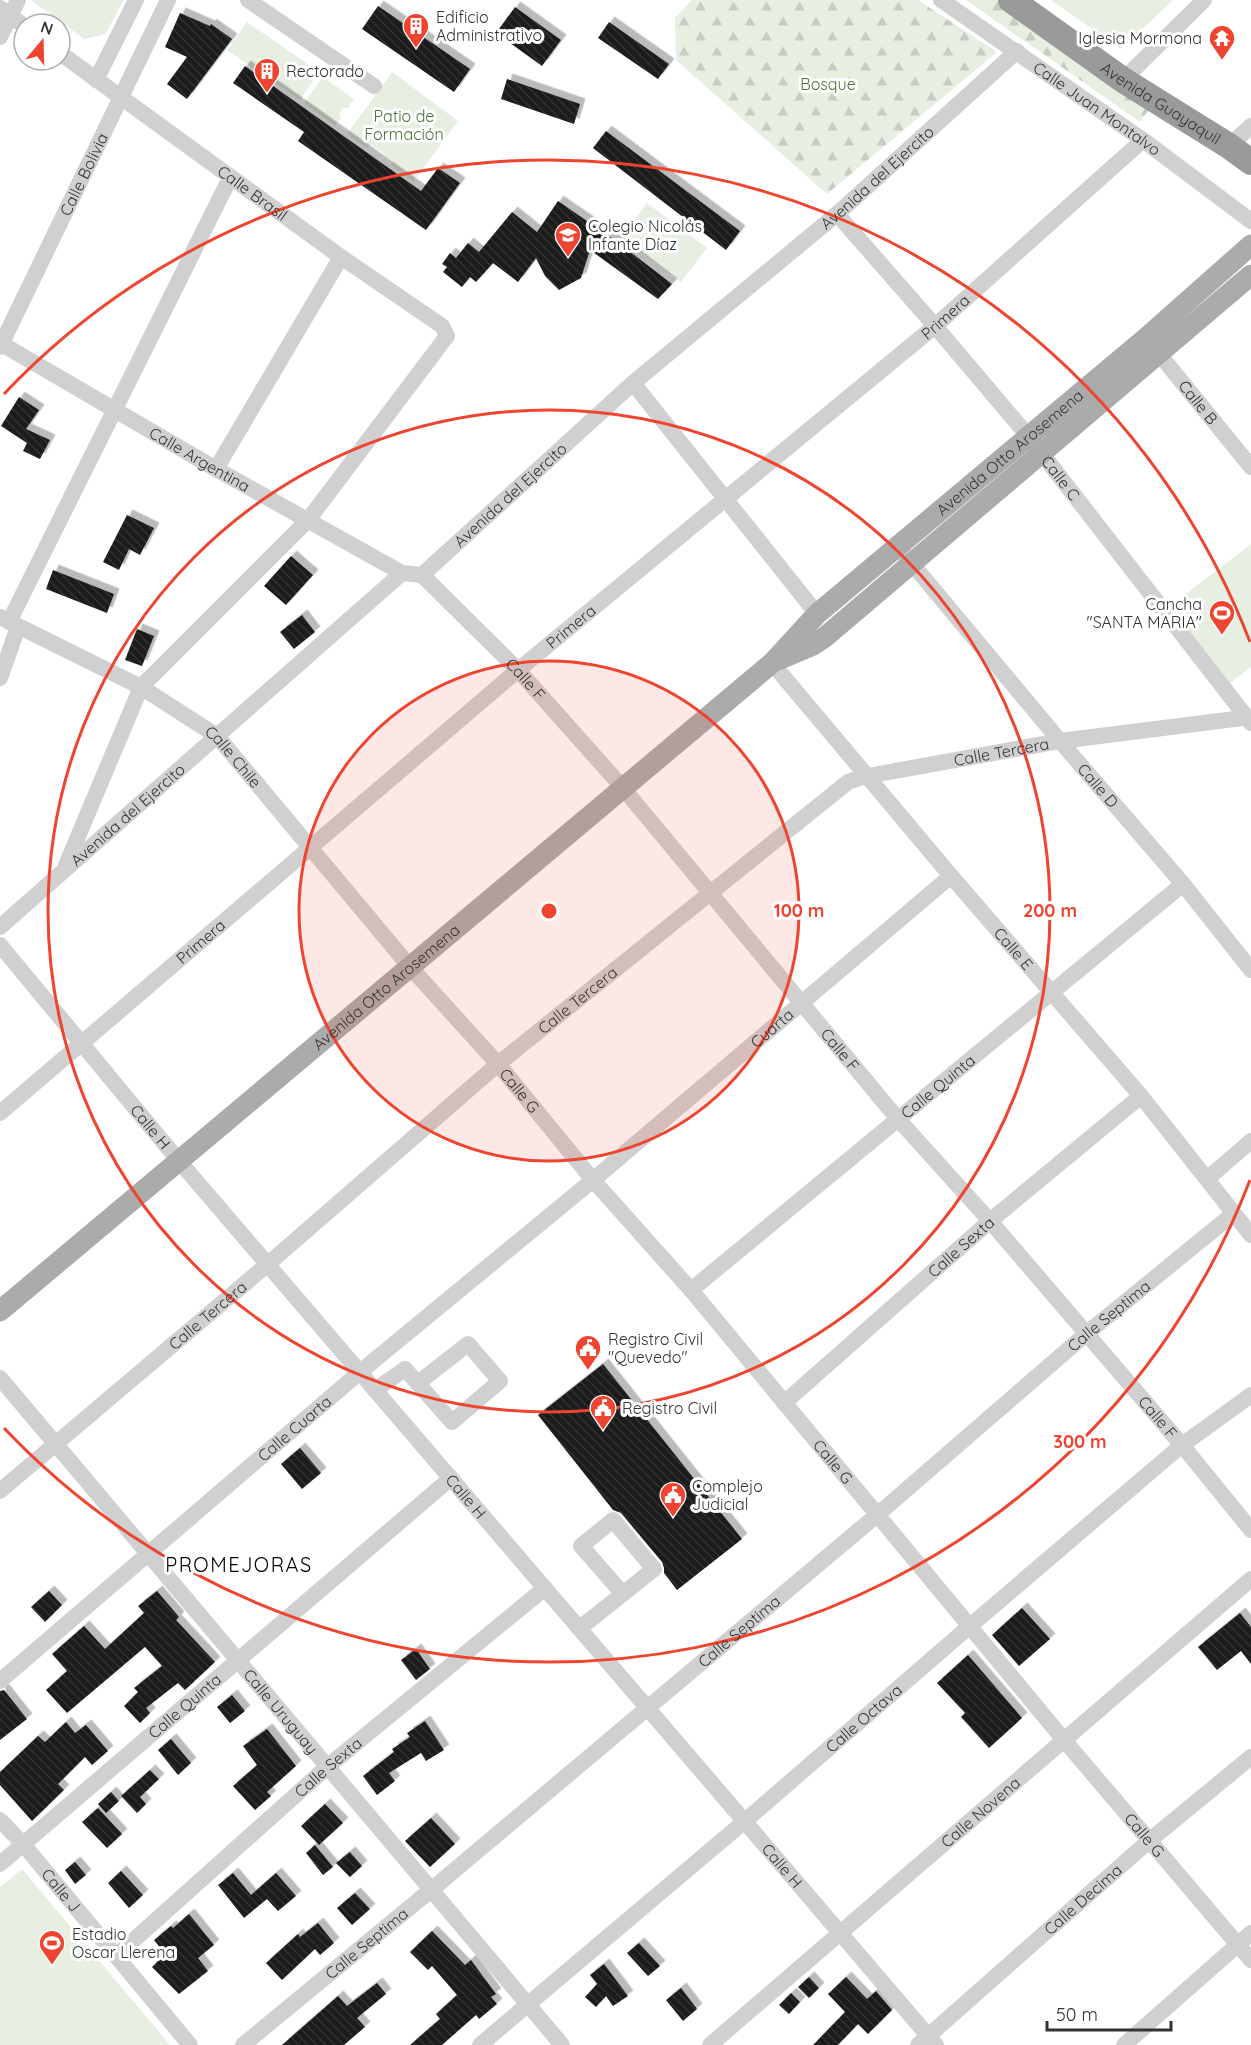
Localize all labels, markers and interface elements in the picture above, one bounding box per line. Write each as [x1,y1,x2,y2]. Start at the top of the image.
place label: Edificio Administrativo [436,7,542,45]
building icon: Edificio Administrativo [401,11,431,49]
north arrow [12,12,72,72]
text: N [38,16,56,39]
temple icon: Iglesia Mormona [1207,23,1237,61]
place label: Iglesia Mormona [1078,28,1202,48]
building icon: Rectorado [252,56,282,94]
street label: Calle Juan Montalvo [1029,57,1165,160]
street label: Avenida Guayaquil [1097,57,1225,149]
place label: Rectorado [286,61,364,81]
park label: Bosque [800,74,856,94]
park label: Patio de Formación [364,106,444,144]
street label: Avenida del Ejercito [816,121,938,234]
street label: Calle Bolivia [55,130,112,219]
street label: Calle Brasil [214,161,291,225]
place label: Colegio Nicolás Infante Díaz [588,216,702,254]
school or university icon: Colegio Nicolás Infante Díaz [553,220,583,258]
street label: Primera [917,290,974,344]
street label: Calle B [1174,376,1222,428]
street label: Avenida Otto Arosemena [932,385,1087,520]
street label: Calle Argentina [146,422,254,496]
street label: Avenida del Ejercito [450,438,571,551]
street label: Calle C [1037,451,1084,504]
place label: Cancha "SANTA MARIA" [1087,594,1202,632]
sports icon: Cancha "SANTA MARIA" [1207,598,1237,636]
street label: Primera [542,600,600,653]
street label: Calle F [502,654,550,704]
street label: Calle Chile [201,721,266,792]
street label: Calle Tercera [952,733,1051,770]
street label: Avenida del Ejercito [66,759,189,870]
street label: Calle D [1073,759,1123,812]
text: 100 m [774,899,824,922]
text: 200 m [1023,899,1077,922]
centre of rings [539,901,559,921]
street label: Primera [172,915,229,968]
street label: Avenida Otto Arosemena [308,920,464,1054]
street label: Calle E [990,923,1037,974]
street label: Calle Tercera [534,962,621,1038]
street label: Cuarta [746,1004,798,1052]
street label: Calle F [817,1024,864,1075]
street label: Calle Quinta [897,1050,979,1123]
street label: Calle G [495,1064,544,1117]
street label: Calle H [126,1100,175,1153]
street label: Calle Sexta [923,1212,998,1282]
street label: Calle Tercera [164,1276,251,1354]
street label: Calle Septima [1063,1276,1154,1356]
place label: Registro Civil "Quevedo" [608,1329,703,1367]
public building icon: Registro Civil "Quevedo" [573,1333,603,1371]
street label: Calle Cuarta [253,1391,336,1466]
street label: Calle F [1134,1392,1182,1443]
public building icon: Registro Civil [588,1393,618,1431]
place label: Registro Civil [622,1398,717,1418]
text: 300 m [1053,1430,1107,1453]
street label: Calle G [809,1435,858,1488]
street label: Calle H [442,1470,491,1523]
place label: Complejo Judicial [692,1476,763,1514]
public building icon: Complejo Judicial [658,1480,688,1518]
district label: PROMEJORAS [165,1552,313,1577]
street label: Calle Septima [694,1591,784,1671]
street label: Calle Uruguay [239,1665,322,1758]
street label: Calle Quinta [144,1669,225,1743]
street label: Calle Octava [821,1680,906,1757]
street label: Calle Sexta [290,1733,366,1801]
street label: Calle Novena [937,1772,1024,1852]
street label: Calle G [1120,1809,1169,1861]
street label: Calle H [758,1839,807,1892]
street label: Calle Decima [1040,1860,1126,1939]
street label: Calle J [38,1864,85,1916]
street label: Calle Septima [321,1903,412,1983]
place label: Estadio Oscar Llerena [72,1924,175,1962]
sports icon: Estadio Oscar Llerena [37,1928,67,1966]
scale bar [1047,1994,1172,2032]
text: 50 m [1056,2003,1098,2026]

